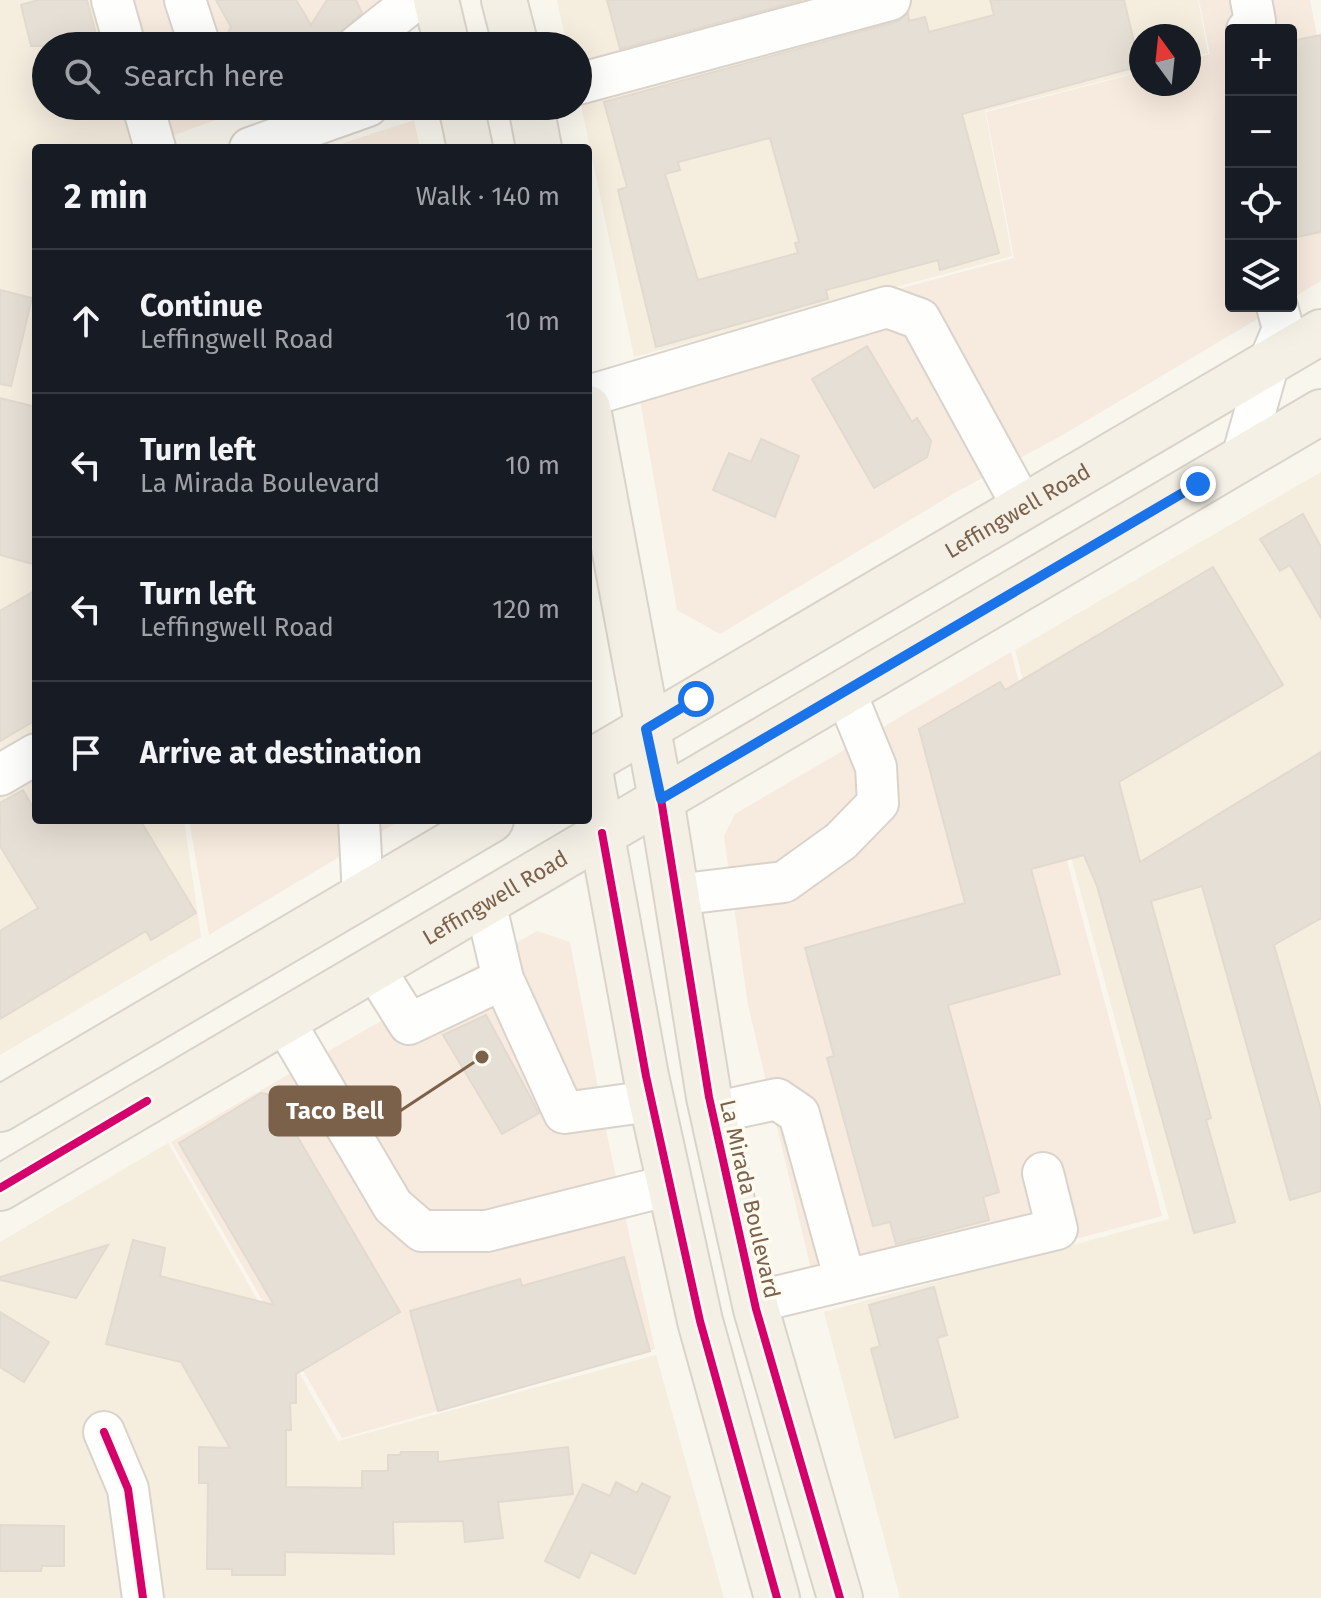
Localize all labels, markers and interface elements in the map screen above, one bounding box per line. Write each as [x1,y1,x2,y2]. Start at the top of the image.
north arrow [1129,24,1201,96]
map controls [1225,24,1297,312]
button: + [1225,24,1297,96]
search box [32,32,592,120]
icon: search [60,54,104,98]
text: Search here [124,58,284,94]
button: − [1225,96,1297,168]
button: locate [1225,168,1297,240]
text: 2 min [64,176,148,217]
text: Walk · 140 m [416,181,560,212]
button: layers [1225,240,1297,312]
text: Continue [140,288,263,324]
icon: ahead [64,299,108,343]
text: 10 m [505,306,560,337]
text: Leffingwell Road [140,324,334,355]
text: Turn left [140,432,256,468]
icon: left [64,443,108,487]
text: 10 m [505,450,560,481]
street label: Leffingwell Road [940,457,1095,564]
route end [1180,466,1216,502]
text: La Mirada Boulevard [140,468,380,499]
text: Turn left [140,576,256,612]
icon: left [64,587,108,631]
text: 120 m [492,594,560,625]
text: Leffingwell Road [140,612,334,643]
route start [678,681,714,717]
icon: arrive [64,731,108,775]
text: Arrive at destination [140,735,422,771]
street label: Leffingwell Road [417,844,572,950]
callout: Taco Bell [270,1087,400,1135]
text: Taco Bell [286,1097,385,1125]
street label: La Mirada Boulevard [714,1097,786,1301]

